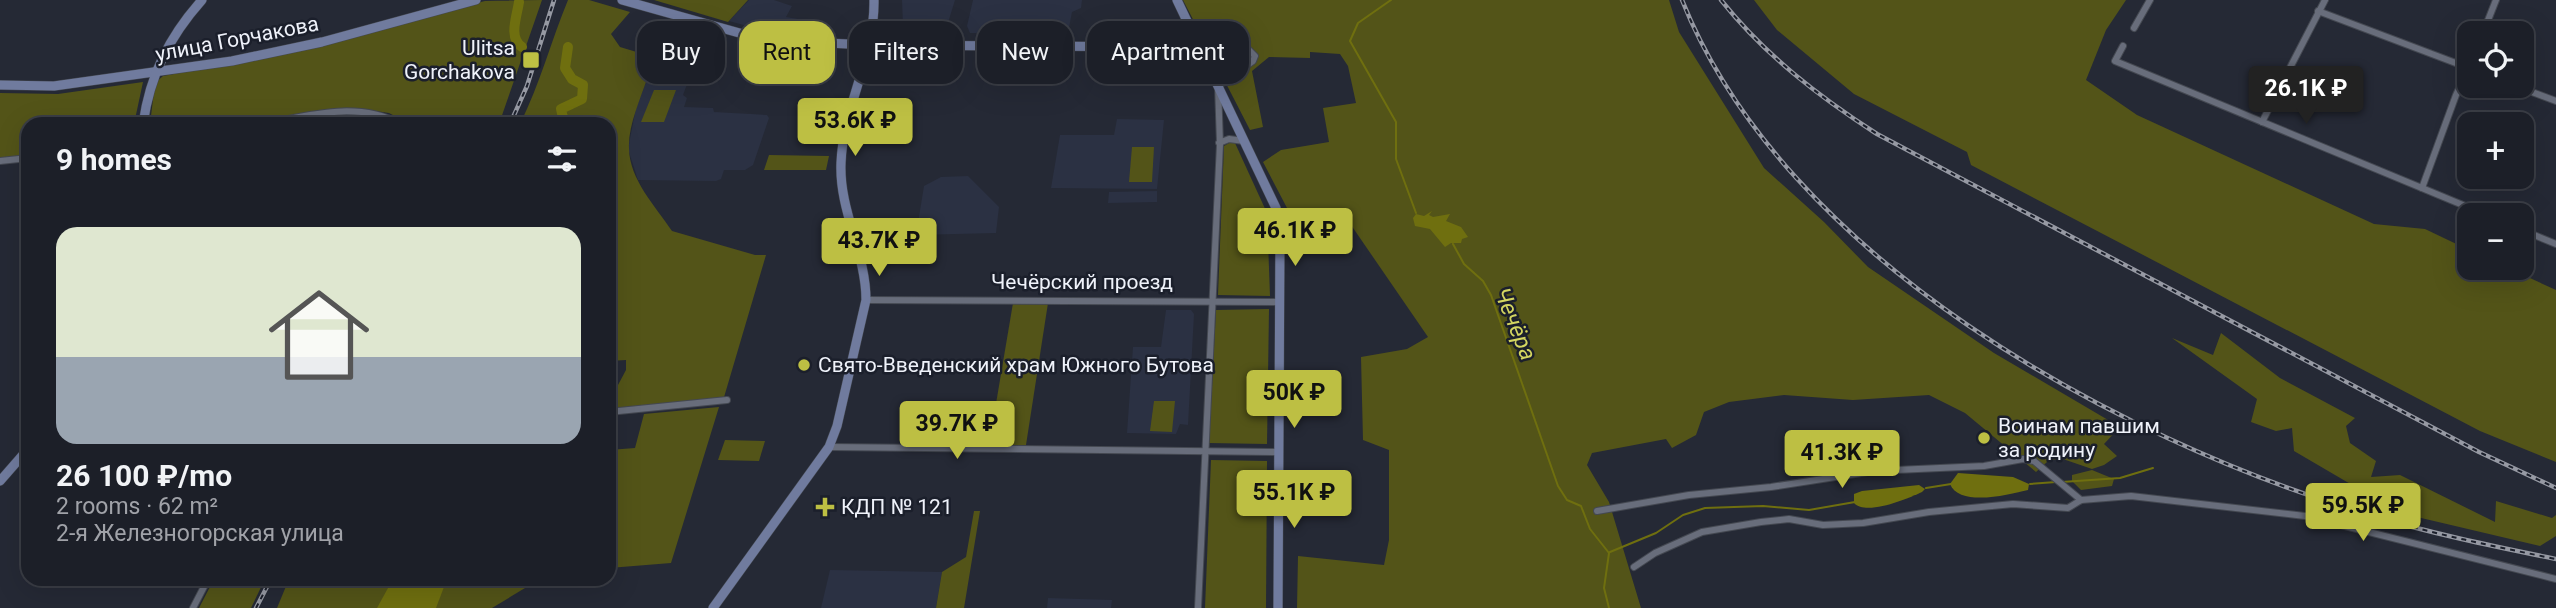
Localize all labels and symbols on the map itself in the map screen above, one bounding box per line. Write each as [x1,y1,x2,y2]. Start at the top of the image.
street label: улица Горчакова [153,11,321,67]
place label: Ulitsa Gorchakova [404,36,515,84]
marker: Ulitsa Gorchakova [521,50,541,70]
pin: 26.1K ₽ [2241,66,2371,126]
pin: 53.6K ₽ [790,99,920,158]
pin: 46.1K ₽ [1230,208,1360,268]
pin: 43.7K ₽ [814,218,944,278]
street label: Чечёрский проезд [991,270,1173,294]
water label: Чечёра [1488,284,1542,364]
place label: Свято-Введенский храм Южного Бутова [818,353,1214,377]
marker: Свято-Введенский храм Южного Бутова [796,357,812,373]
pin: 50K ₽ [1245,370,1343,430]
pin: 39.7K ₽ [892,402,1022,461]
place label: Воинам павшим за родину [1998,414,2160,462]
pin: 41.3K ₽ [1777,430,1907,490]
marker: Воинам павшим за родину [1976,430,1992,446]
pin: 55.1K ₽ [1229,470,1359,530]
pin: 59.5K ₽ [2298,484,2428,543]
place label: КДП № 121 [841,495,953,519]
marker: КДП № 121 [815,497,835,517]

